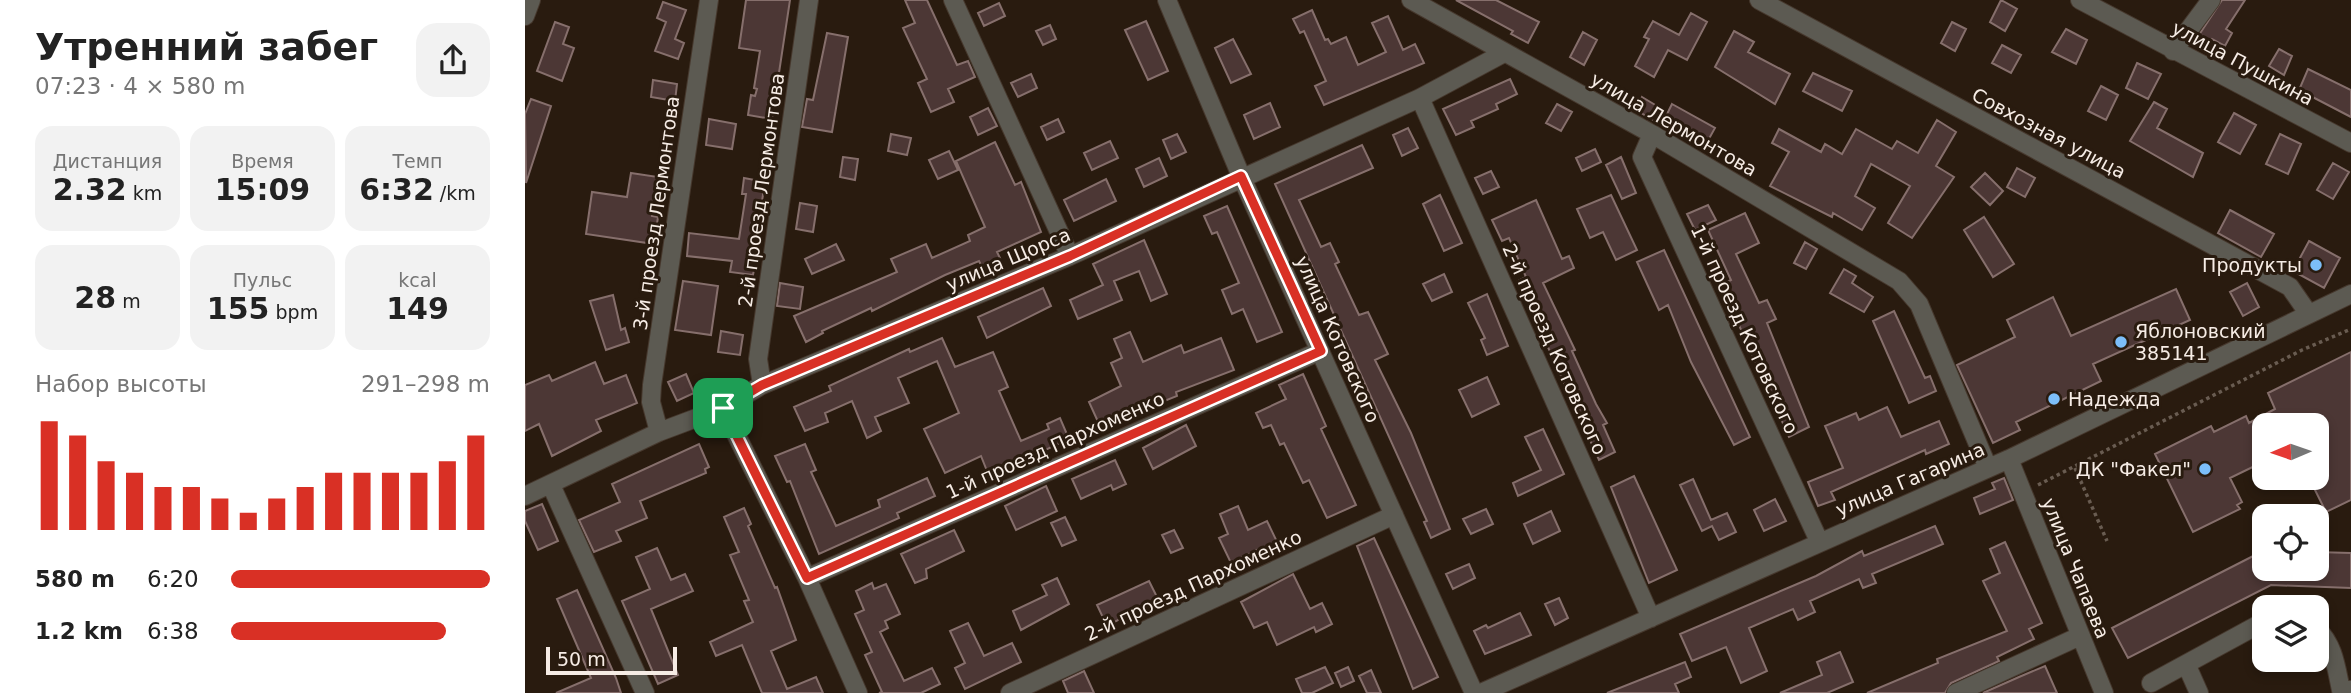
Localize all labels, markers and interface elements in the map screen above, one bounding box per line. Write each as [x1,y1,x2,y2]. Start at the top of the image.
street label: улица Пушкина [2168,16,2318,110]
button: share [416,23,490,97]
text: Утренний забег [35,25,378,69]
street label: улица Лермонтова [1587,67,1761,181]
street label: 2-й проезд Лермонтова [734,71,788,309]
text: 07:23 · 4 × 580 m [35,73,245,99]
street label: Совхозная улица [1968,83,2130,183]
street label: 3-й проезд Лермонтова [629,94,683,332]
text: Дистанция [53,150,162,172]
text: Время [231,150,294,172]
text: Темп [392,150,443,172]
text: 2.32 [53,172,127,207]
text: 15:09 [215,172,310,207]
text: 6:32 [359,172,434,207]
text: km [127,182,162,204]
text: /km [434,182,476,204]
street label: 1-й проезд Котовского [1687,221,1803,437]
street label: улица Щорса [943,223,1073,295]
street label: 2-й проезд Котовского [1498,240,1612,458]
street label: улица Котовского [1291,252,1385,426]
place label: Продукты [2202,254,2302,276]
marker: Продукты [2308,257,2324,273]
text: Пульс [233,269,292,291]
text: kcal [398,269,437,291]
text: 28 [74,280,116,315]
text: m [116,290,141,312]
text: 155 [207,291,269,326]
text: 149 [386,291,449,326]
text: bpm [269,301,318,323]
place label: Яблоновский 385141 [2135,320,2266,364]
marker: Яблоновский 385141 [2113,334,2129,350]
text: Набор высоты [35,371,207,397]
text: 291–298 m [361,371,490,397]
pin [693,378,753,438]
street label: 1-й проезд Пархоменко [942,387,1168,503]
place label: Надежда [2068,388,2161,410]
icon: arrive [704,389,742,427]
marker: Надежда [2046,391,2062,407]
north arrow [2252,413,2329,490]
map controls [2252,413,2329,672]
street label: улица Гагарина [1832,438,1988,520]
place label: ДК "Факел" [2076,458,2191,480]
marker: ДК "Факел" [2197,461,2213,477]
street label: улица Чапаева [2038,495,2114,641]
button: locate [2252,504,2329,581]
street label: 2-й проезд Пархоменко [1081,525,1305,645]
text: 580 m [35,566,115,592]
text: 6:20 [147,566,199,592]
button: layers [2252,595,2329,672]
text: 1.2 km [35,618,123,644]
text: 6:38 [147,618,199,644]
scale bar [546,644,677,676]
text: 50 m [557,648,606,670]

